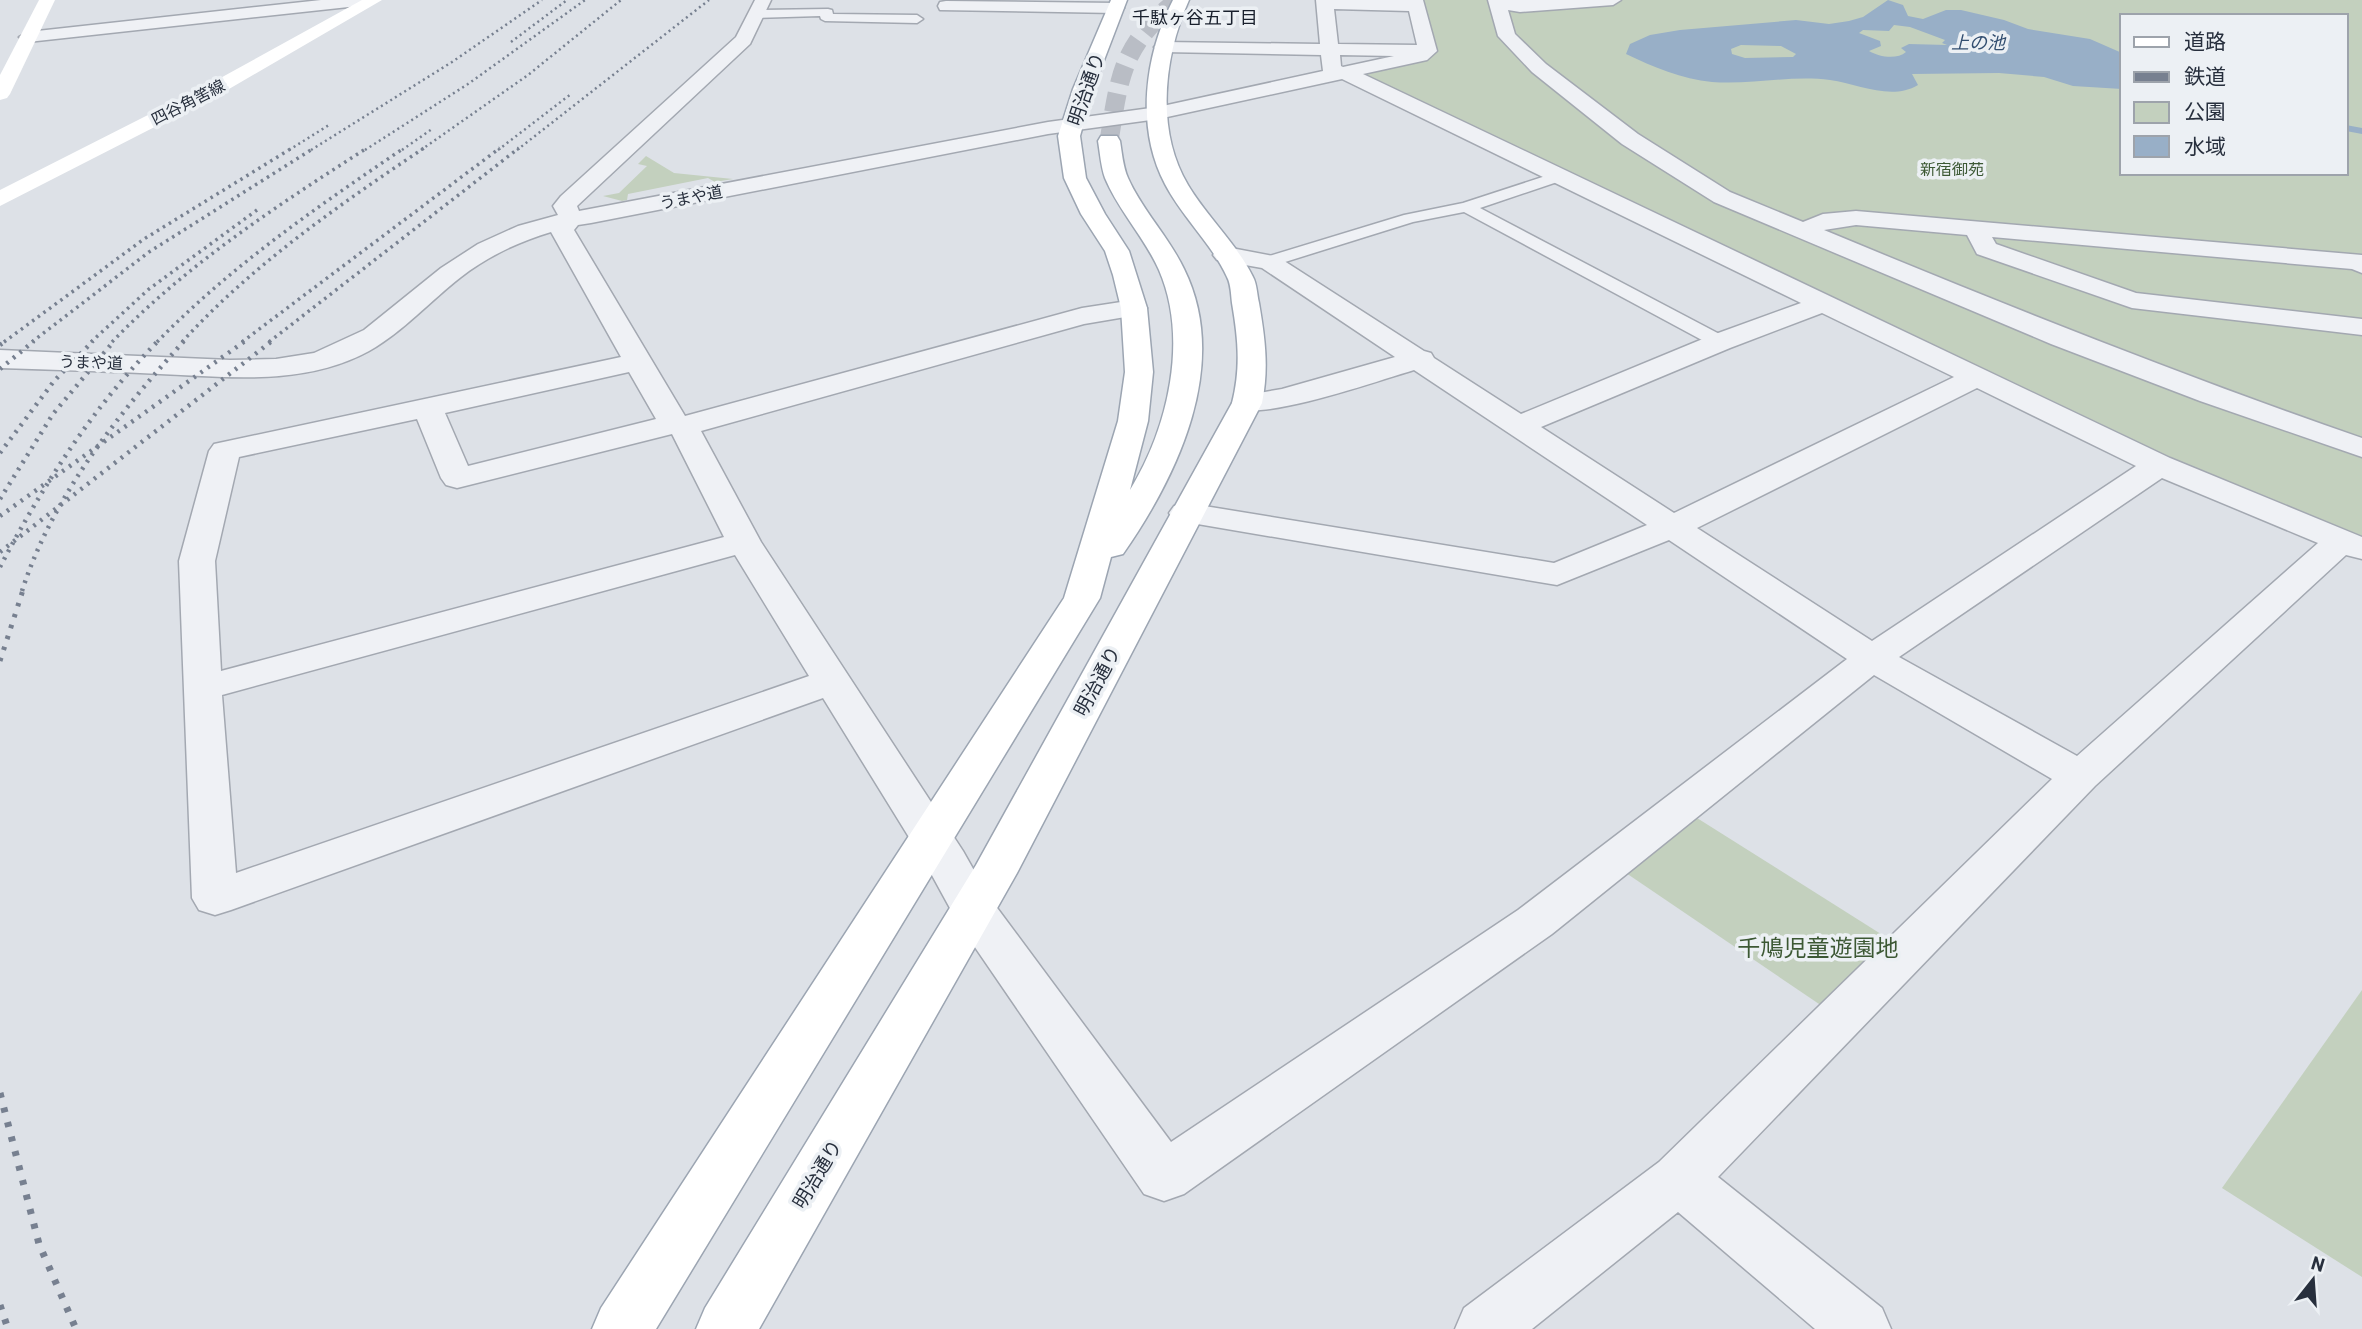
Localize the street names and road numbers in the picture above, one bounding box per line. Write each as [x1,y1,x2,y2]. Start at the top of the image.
street label: 明治通り [1062,49,1109,129]
street label: 四谷角筈線 [148,75,228,128]
street label: うまや道 [658,181,724,212]
street label: うまや道 [59,351,123,372]
street label: 明治通り [1069,642,1125,720]
street label: 明治通り [787,1135,846,1212]

